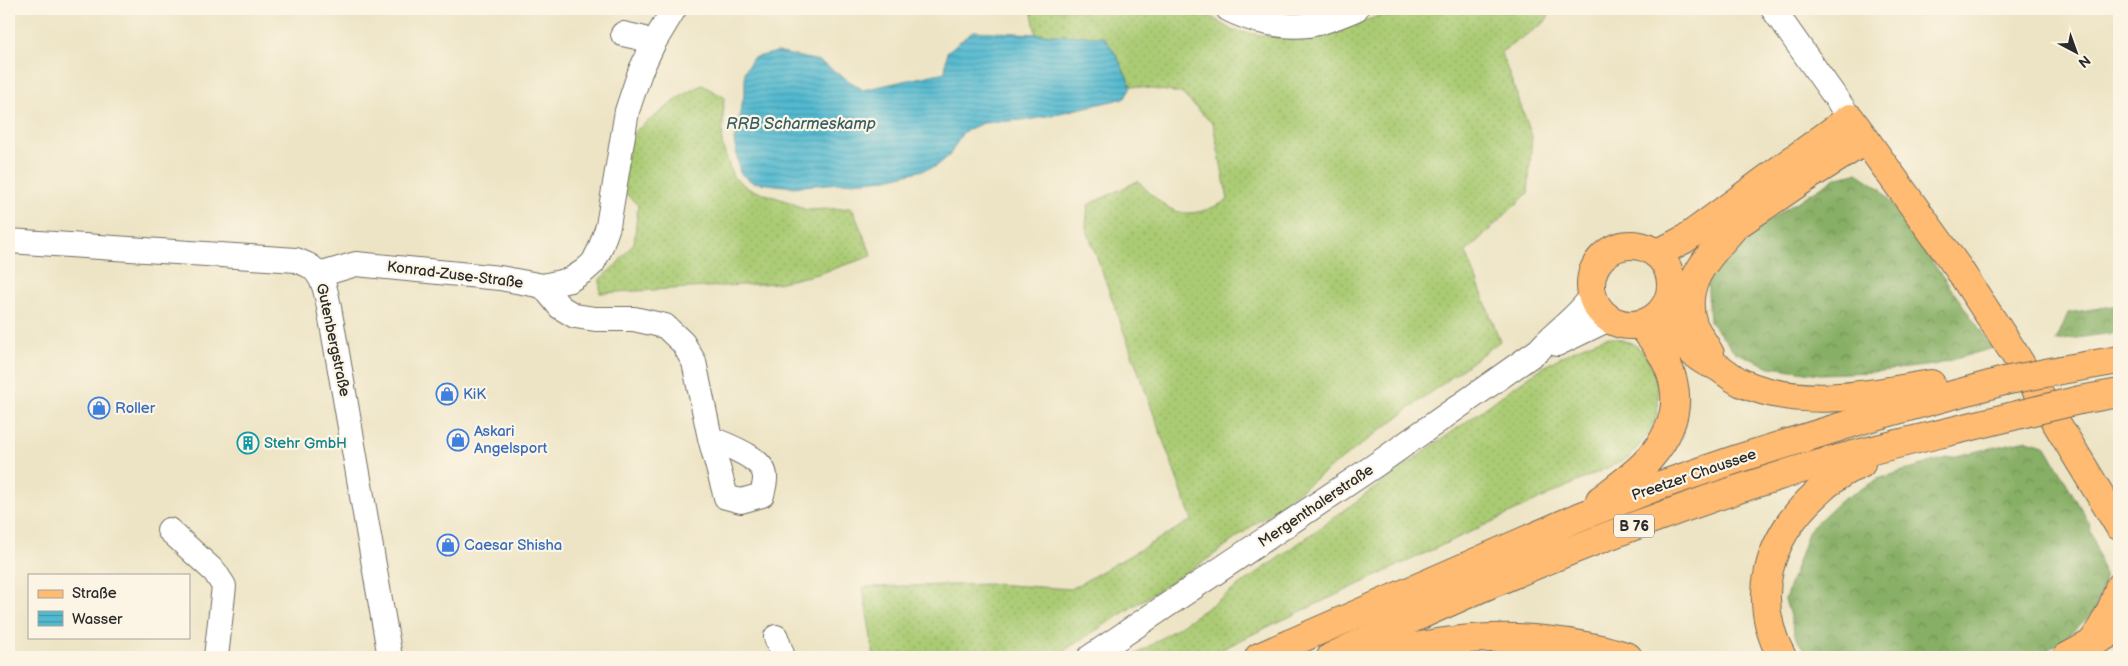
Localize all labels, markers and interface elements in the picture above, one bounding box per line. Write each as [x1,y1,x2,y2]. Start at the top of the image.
north arrow [2050,28,2100,78]
text: N [2075,52,2094,71]
water label: RRB Scharmeskamp [726,115,876,134]
street label: Konrad-Zuse-Straße [386,257,524,293]
street label: Gutenbergstraße [312,282,354,398]
shop icon: KiK [435,382,459,406]
place label: KiK [463,385,486,404]
shop icon: Roller [87,396,111,420]
place label: Roller [115,399,156,418]
place label: Askari Angelsport [474,422,548,458]
shop icon: Askari Angelsport [446,428,470,452]
building icon: Stehr GmbH [236,431,260,455]
place label: Stehr GmbH [264,434,347,453]
street label: Preetzer Chaussee [1629,445,1759,505]
street label: Mergenthalerstraße [1255,460,1377,552]
road number: B 76 [1614,514,1654,538]
shop icon: Caesar Shisha [436,533,460,557]
place label: Caesar Shisha [464,536,562,555]
legend [28,574,190,638]
text: Straße [72,584,117,603]
text: Wasser [72,610,123,629]

